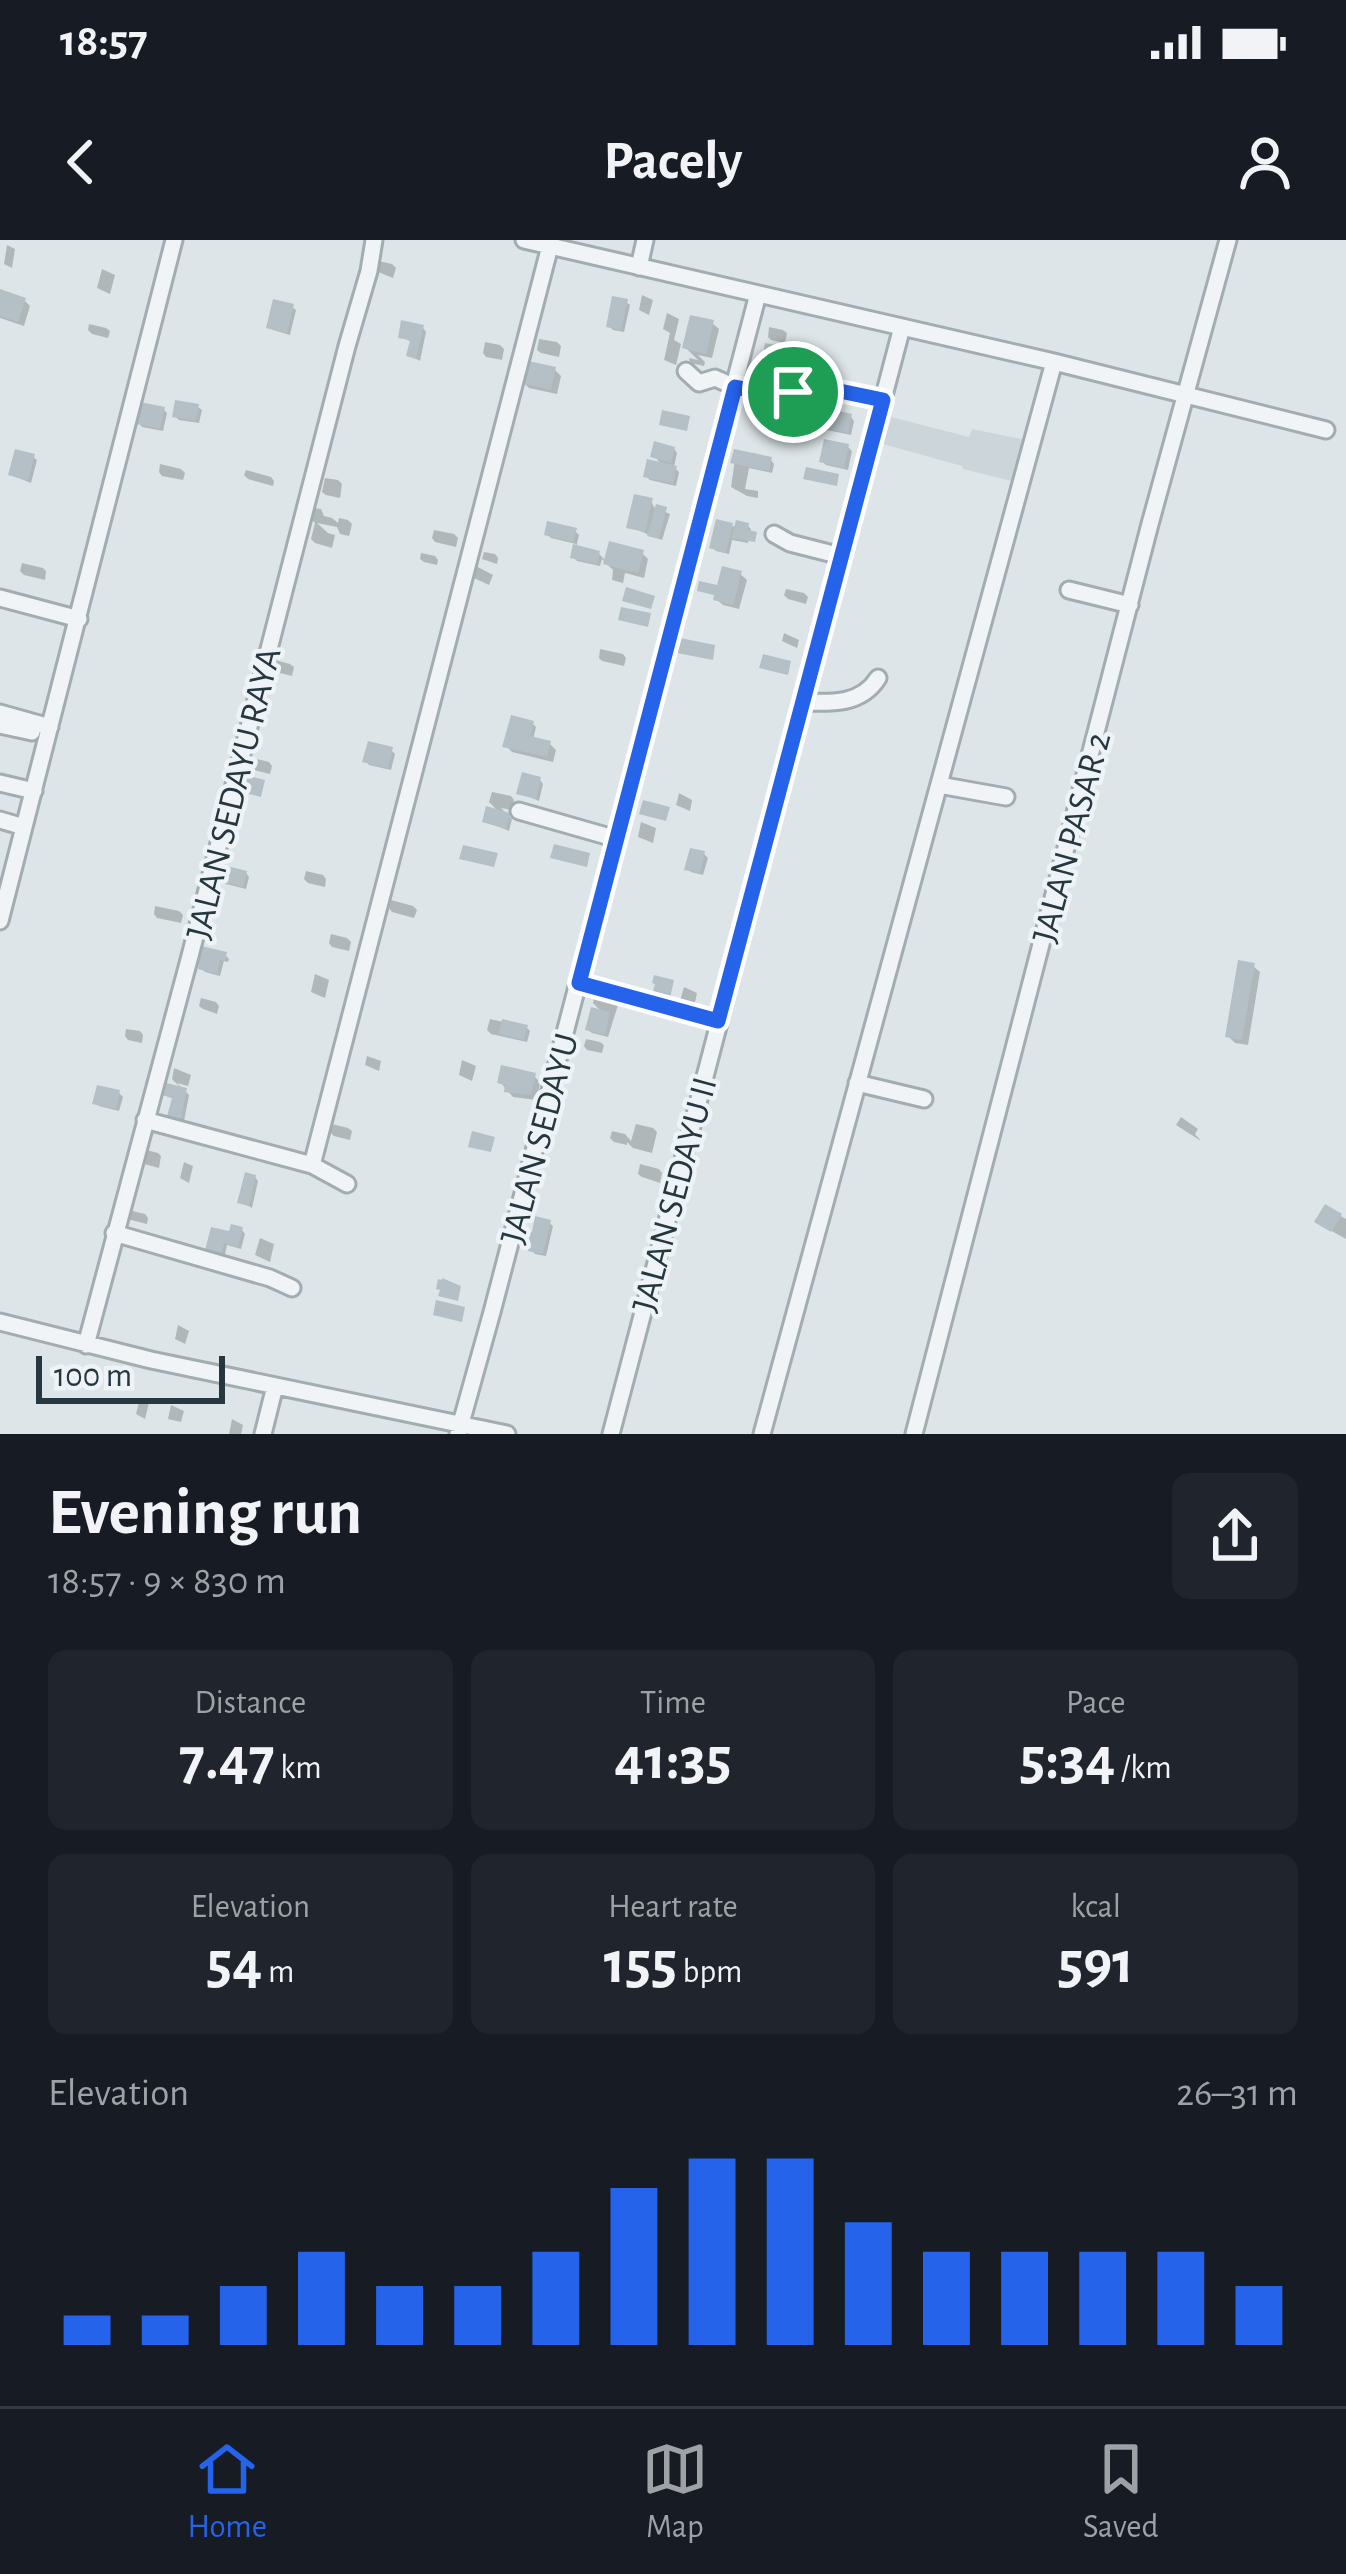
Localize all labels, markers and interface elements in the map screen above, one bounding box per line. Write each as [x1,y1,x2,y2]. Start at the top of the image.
text: 18:57 [60,19,148,64]
icon: back [48,129,114,195]
icon: person [1232,129,1298,195]
text: Pacely [604,135,743,189]
pin [742,341,844,443]
icon: arrive [760,359,826,425]
street label: JALAN SEDAYU RAYA [180,644,288,943]
street label: JALAN PASAR 2 [1027,728,1117,947]
street label: JALAN SEDAYU [495,1030,585,1248]
street label: JALAN SEDAYU II [626,1073,724,1316]
scale bar [36,1350,225,1403]
text: 100 m [54,1360,132,1393]
button: share [1172,1473,1298,1599]
text: Evening run [48,1480,362,1546]
text: 18:57 · 9 × 830 m [48,1562,286,1601]
text: Distance [194,1687,306,1720]
text: Time [640,1687,706,1720]
text: Pace [1066,1687,1125,1720]
text: 7.47 [179,1730,275,1790]
text: 41:35 [614,1730,732,1790]
text: 5:34 [1020,1730,1115,1790]
text: km [275,1752,322,1785]
text: /km [1115,1752,1172,1785]
text: Elevation [191,1891,310,1924]
text: Heart rate [608,1891,738,1924]
text: kcal [1071,1891,1121,1924]
text: 54 [206,1934,262,1994]
text: 155 [604,1934,677,1994]
text: 591 [1057,1934,1134,1994]
text: m [262,1956,294,1989]
text: bpm [677,1956,742,1989]
text: Elevation [48,2074,189,2113]
text: 26–31 m [1176,2074,1298,2113]
tab: Home [188,2436,267,2548]
tab: Map [642,2436,708,2548]
tab: Saved [1083,2436,1158,2548]

